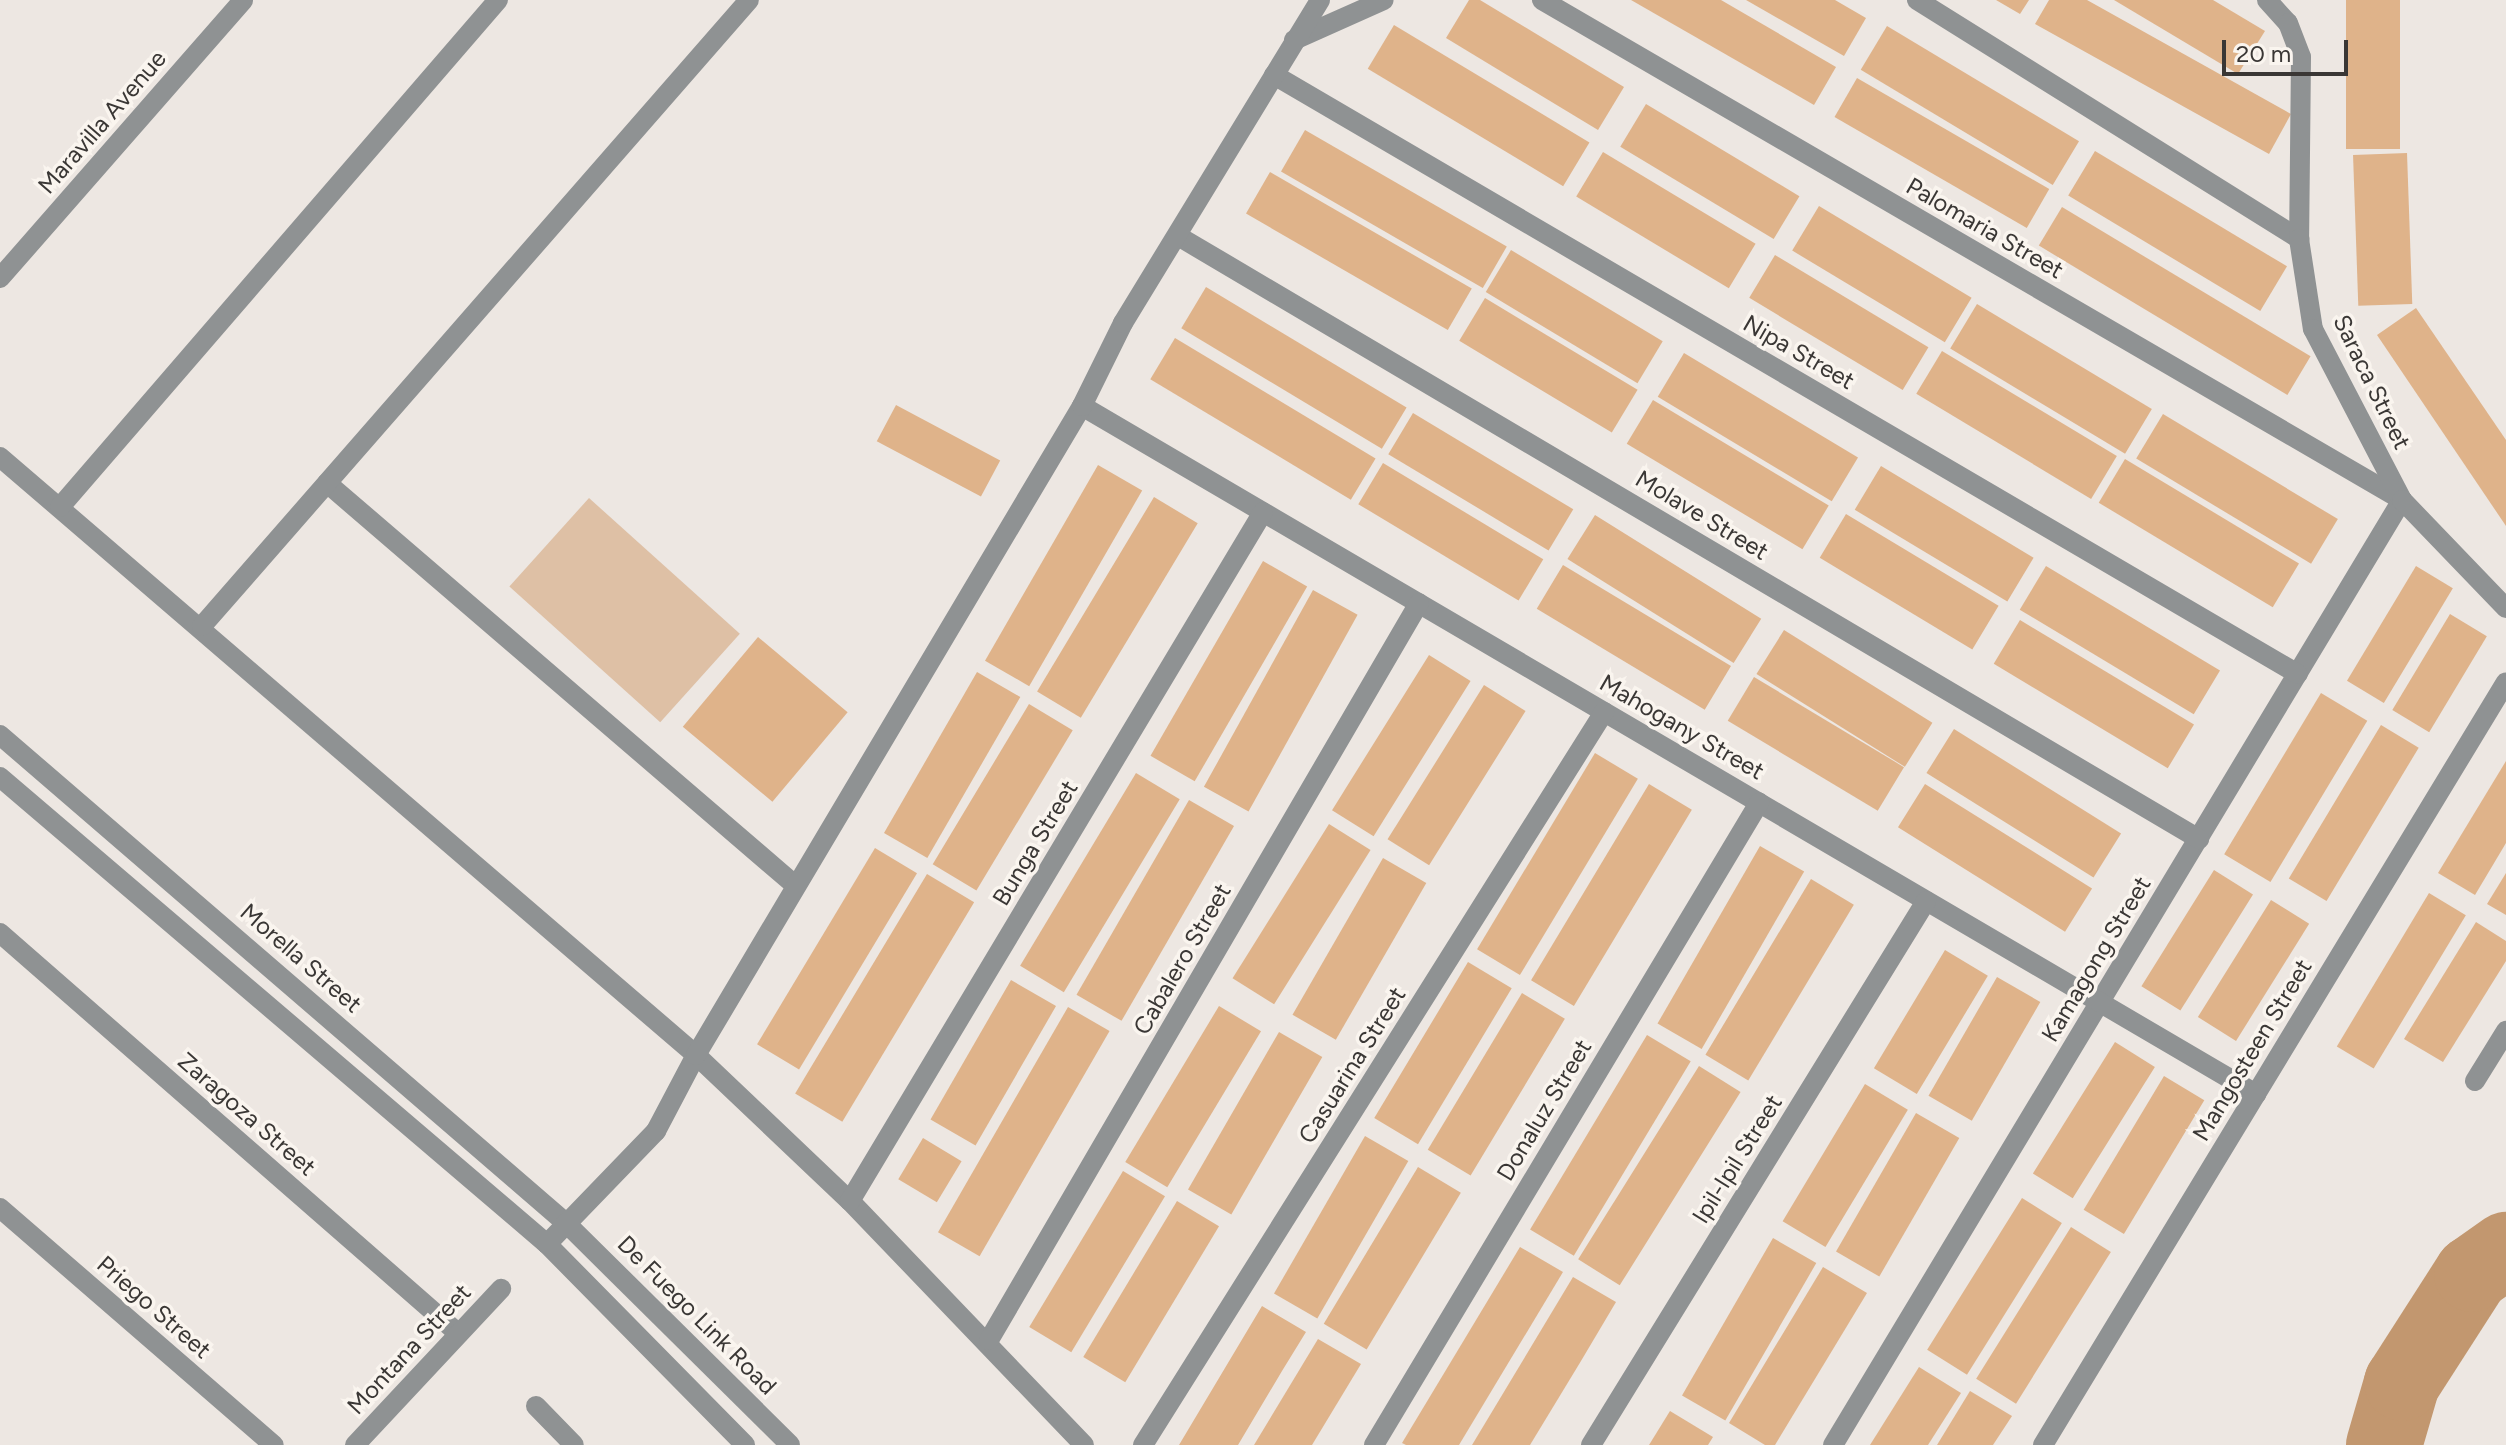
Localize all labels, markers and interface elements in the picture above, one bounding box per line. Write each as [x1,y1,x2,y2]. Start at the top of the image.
scale bar [2226,24,2352,74]
text: 20 m [2236,39,2291,68]
street label: Maravilla Avenue [32,44,172,200]
street label: Palomaria Street [1901,171,2069,285]
street label: Nipa Street [1738,309,1860,395]
street label: Saraca Street [2327,310,2417,454]
street label: Molave Street [1630,464,1774,566]
street label: Mahogany Street [1595,668,1769,786]
street label: Bunga Street [986,775,1084,911]
street label: Kamagong Street [2035,871,2157,1047]
street label: Cabalero Street [1127,878,1237,1040]
street label: Morella Street [234,897,368,1019]
street label: Mangosteen Street [2186,954,2318,1146]
street label: Casuarina Street [1292,982,1412,1148]
street label: Donaluz Street [1491,1034,1597,1186]
street label: Zaragoza Street [172,1046,322,1182]
street label: Ipil-Ipil Street [1686,1089,1788,1229]
street label: De Fuego Link Road [612,1230,782,1400]
street label: Priego Street [91,1250,217,1364]
street label: Montana Street [341,1278,477,1420]

